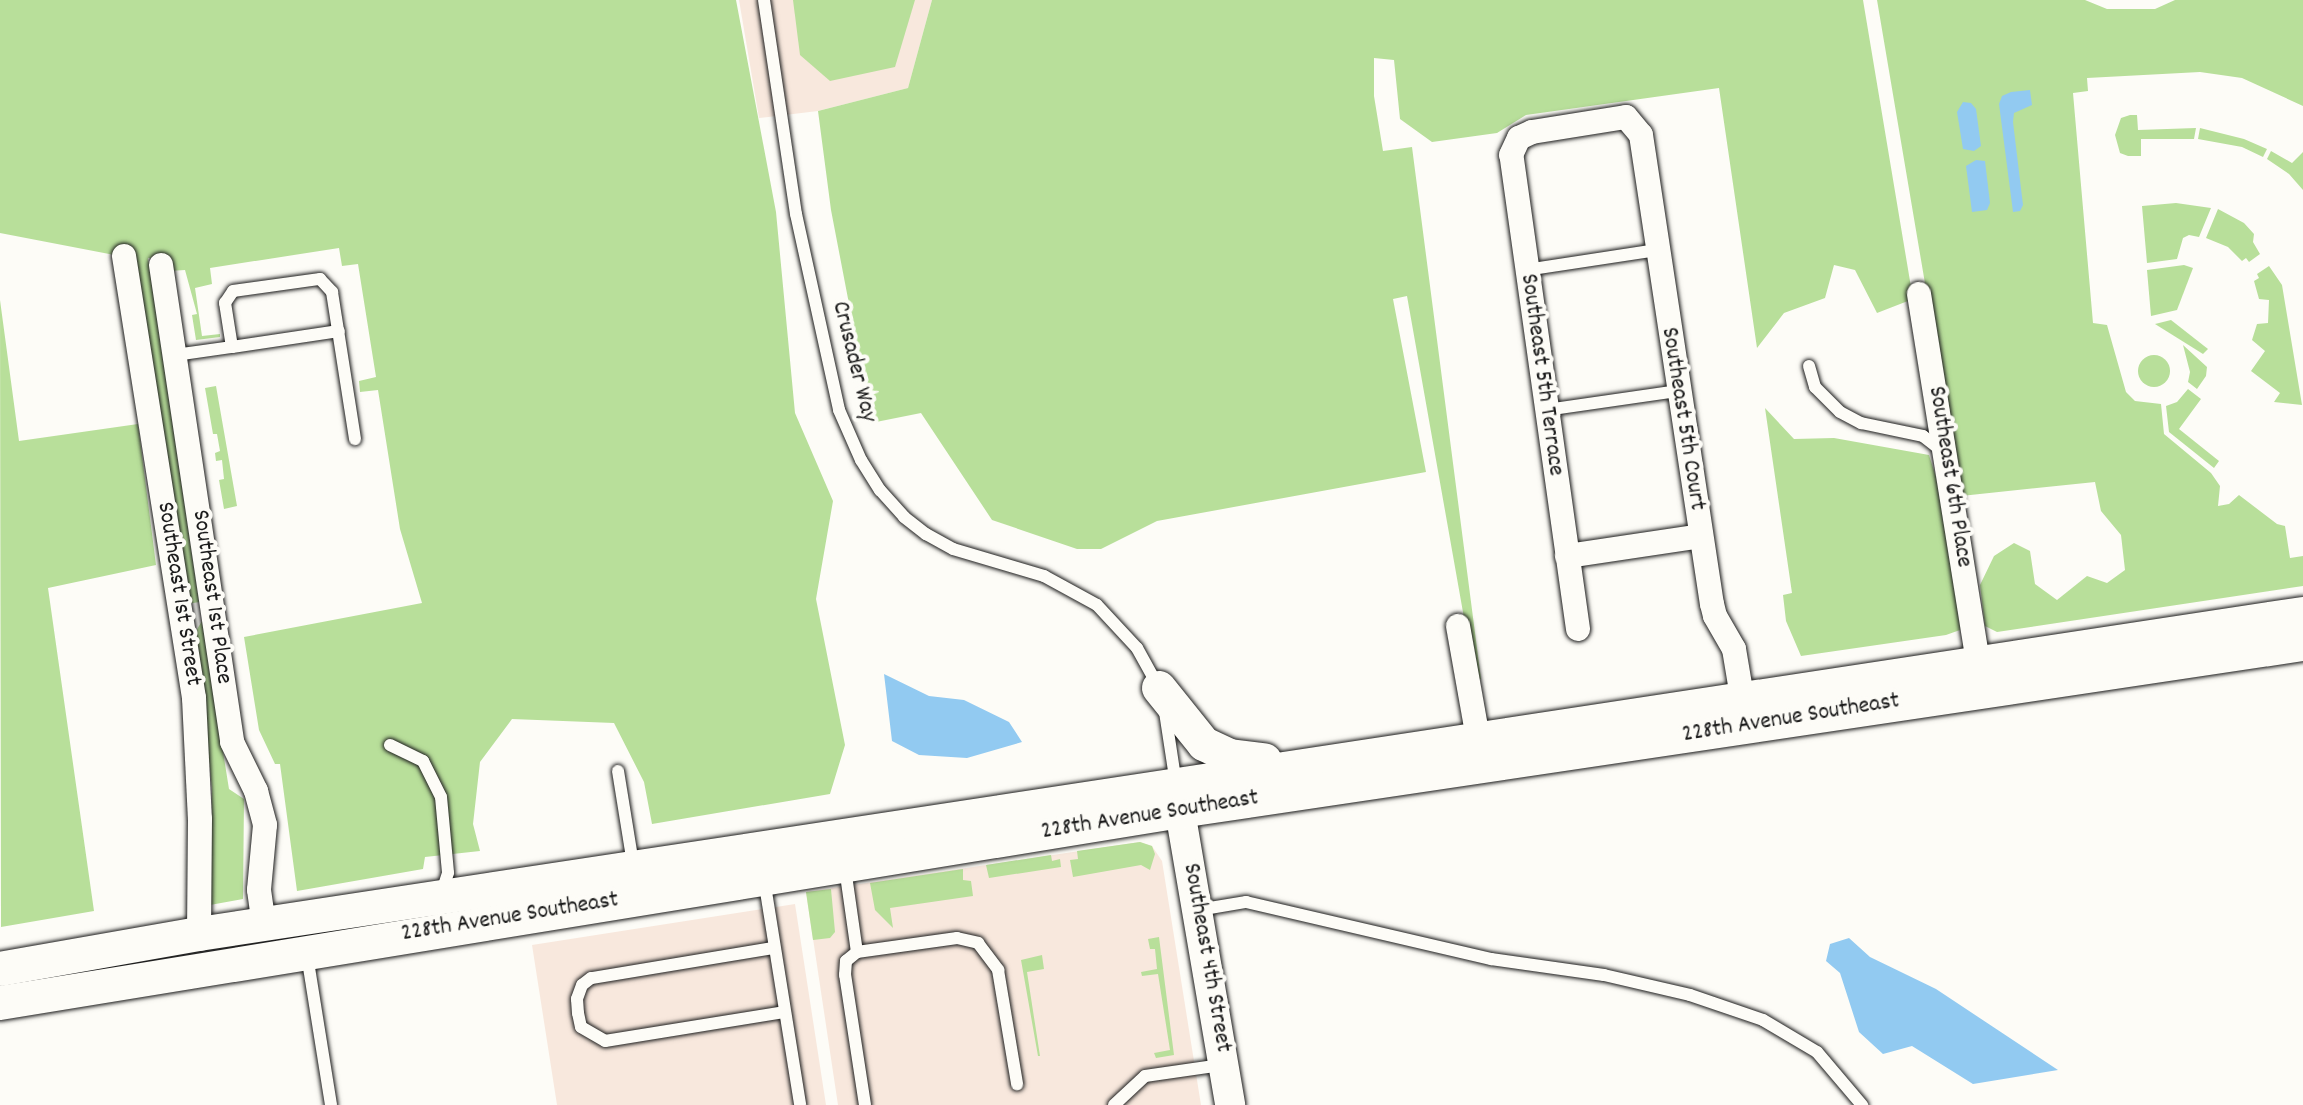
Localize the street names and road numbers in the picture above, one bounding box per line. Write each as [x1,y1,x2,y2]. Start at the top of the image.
street label: Southeast 5th Terrace [1513,272,1569,478]
street label: Crusader Way [824,299,882,425]
street label: Southeast 5th Court [1653,325,1711,513]
street label: Southeast 6th Place [1920,384,1978,570]
street label: Southeast 1st Street [149,500,207,688]
street label: Southeast 1st Place [185,508,237,686]
street label: 228th Avenue Southeast [1680,688,1902,750]
street label: 228th Avenue Southeast [1039,785,1261,847]
street label: Southeast 4th Street [1175,861,1237,1055]
street label: 228th Avenue Southeast [399,887,621,949]

